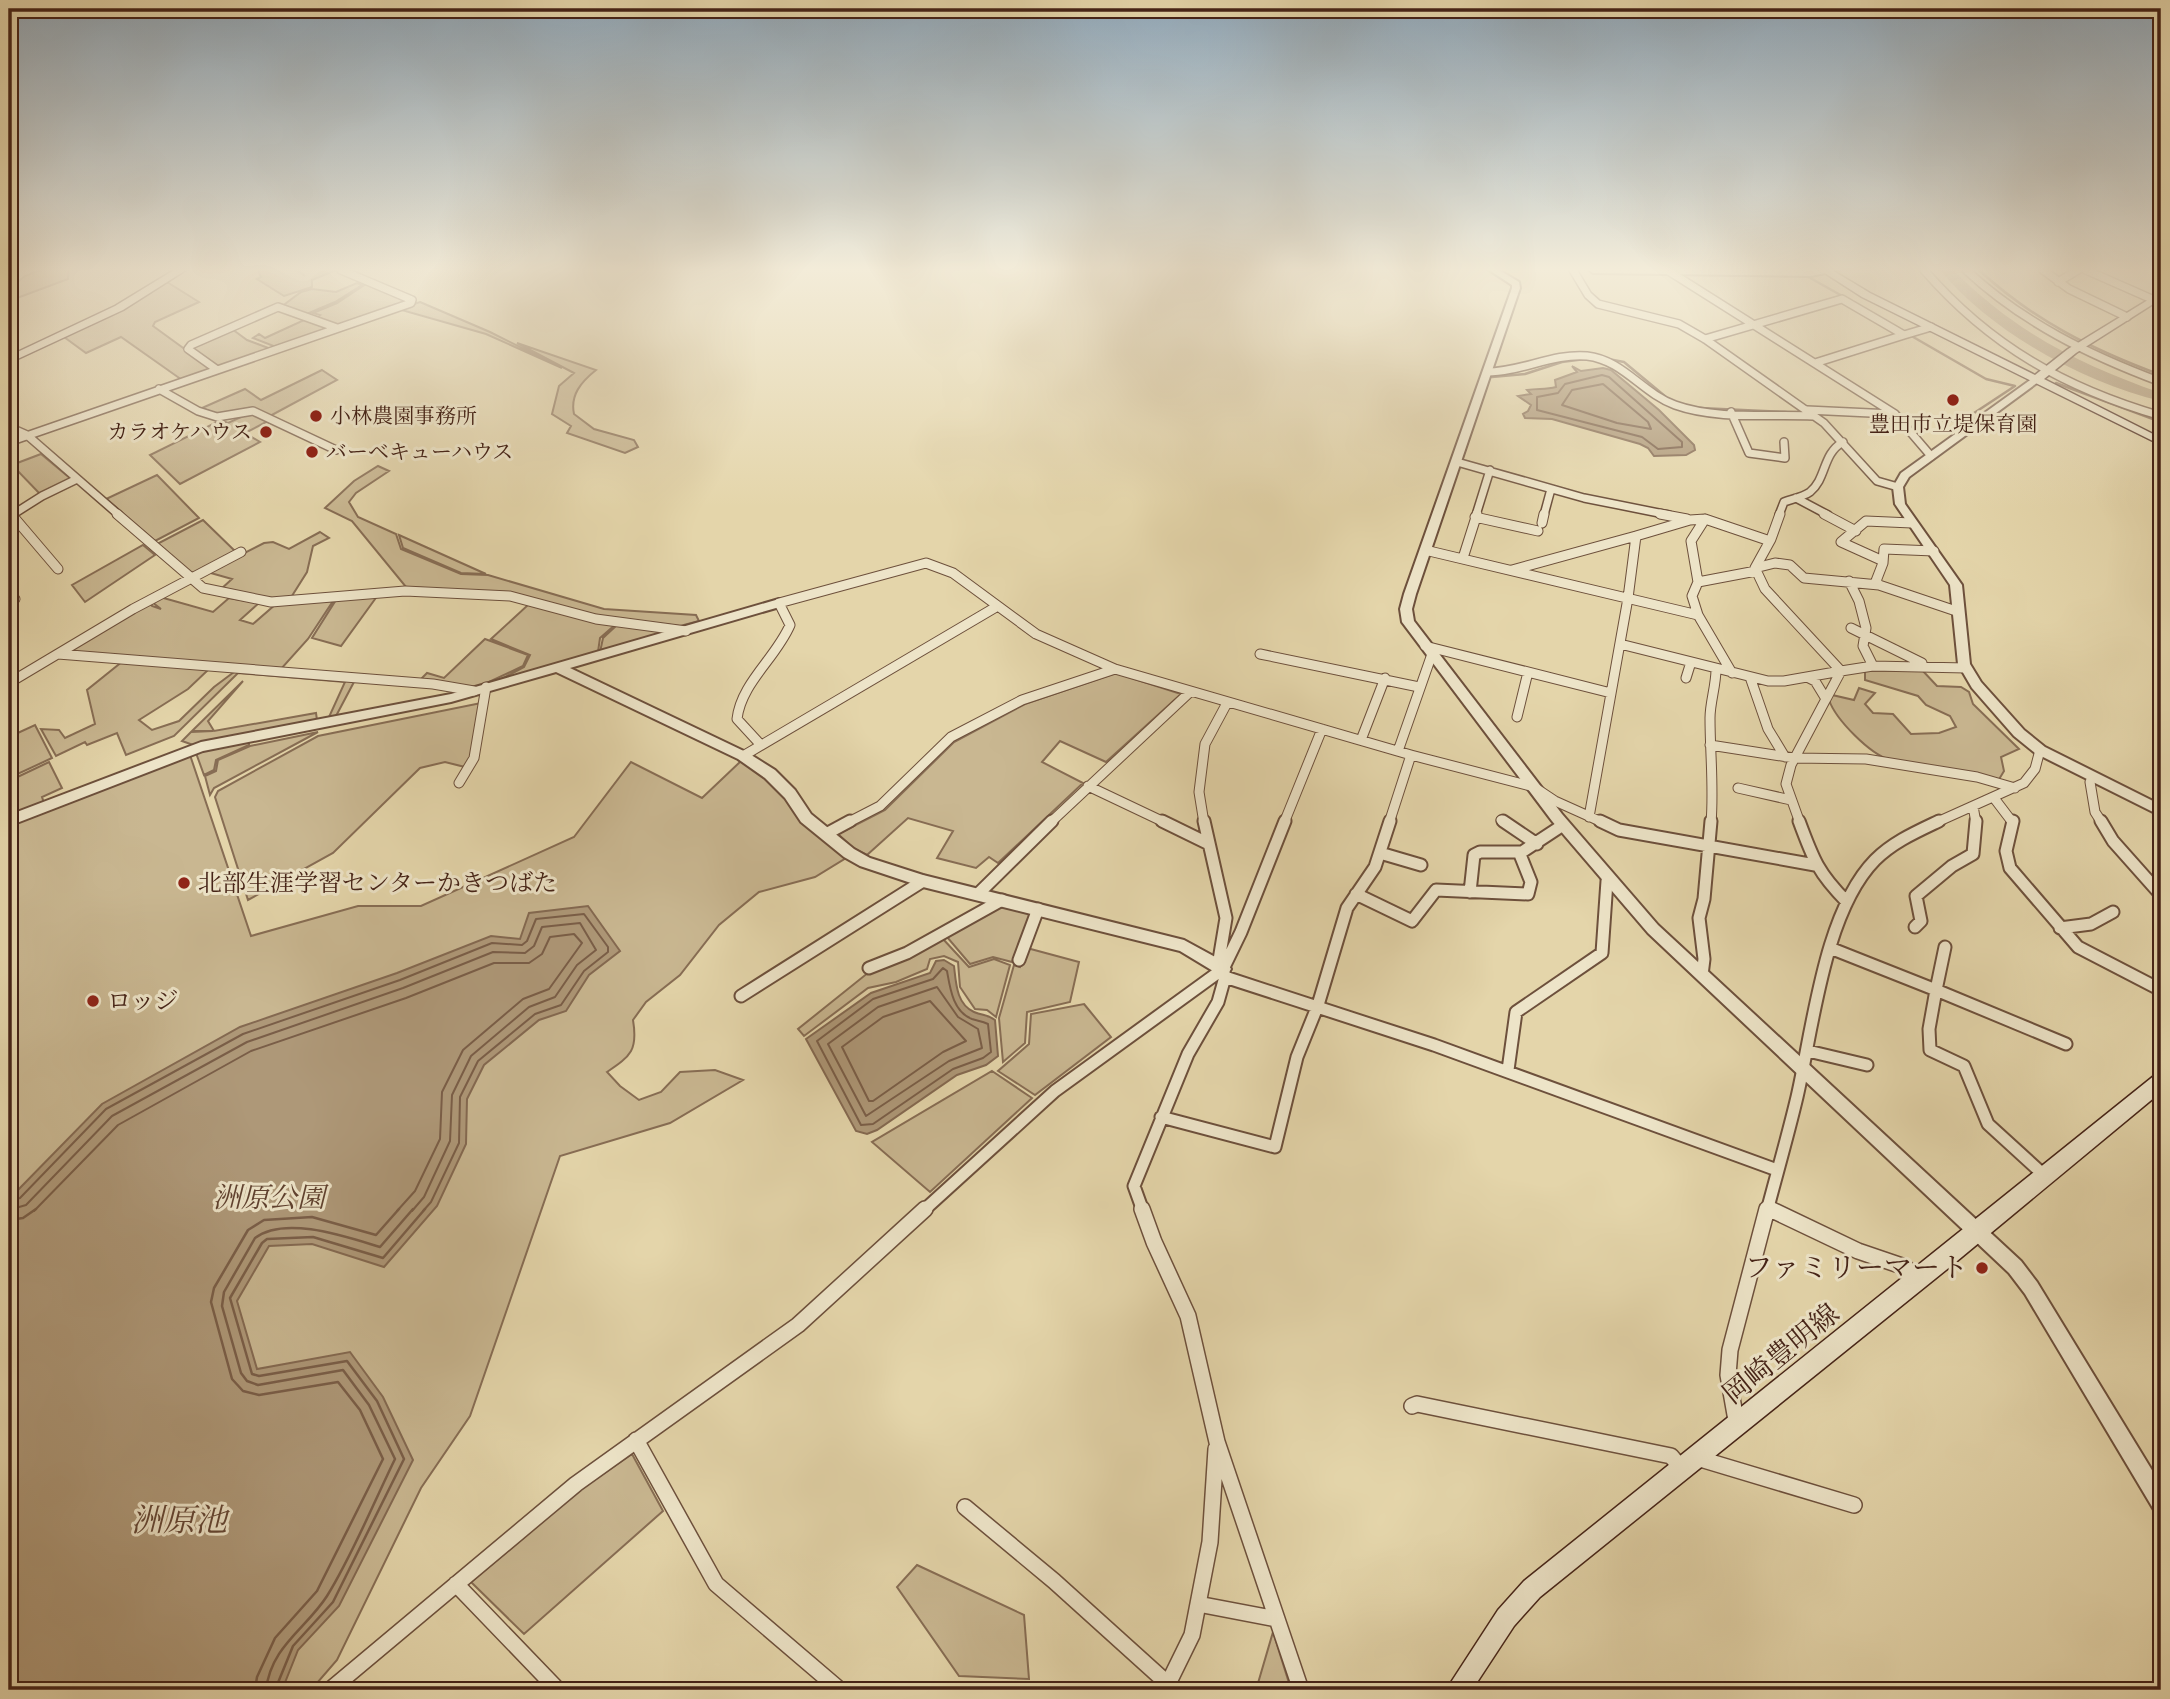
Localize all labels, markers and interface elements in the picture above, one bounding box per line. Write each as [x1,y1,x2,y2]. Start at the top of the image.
marker: 豊田市立堤保育園 [1945,392,1961,408]
place label: 小林農園事務所 [330,402,477,431]
marker: 小林農園事務所 [308,408,324,424]
place label: 豊田市立堤保育園 [1869,410,2037,439]
place label: カラオケハウス [107,418,252,447]
marker: カラオケハウス [258,424,274,440]
place label: バーベキューハウス [326,438,513,467]
marker: バーベキューハウス [304,444,320,460]
place label: 北部生涯学習センターかきつばた [198,867,557,900]
marker: 北部生涯学習センターかきつばた [176,875,192,891]
place label: ロッジ [107,985,179,1018]
marker: ロッジ [85,993,101,1009]
park label: 洲原公園 [213,1179,329,1217]
place label: ファミリーマート [1745,1249,1968,1287]
marker: ファミリーマート [1974,1260,1990,1276]
street label: 岡崎豊明線 [1715,1295,1847,1413]
water label: 洲原池 [131,1499,230,1543]

